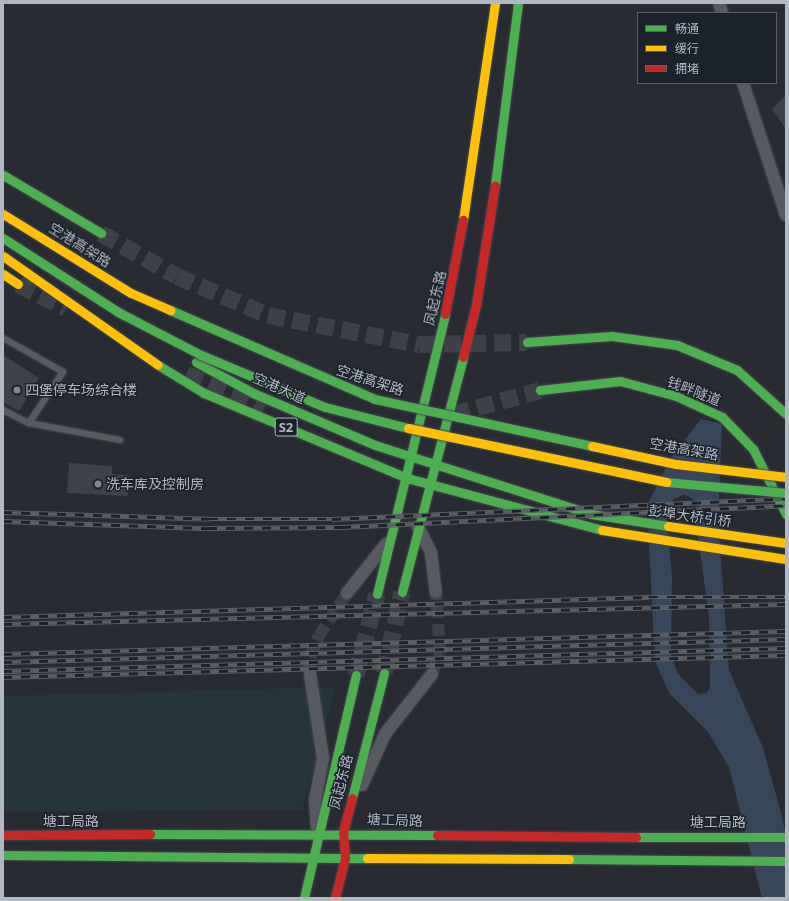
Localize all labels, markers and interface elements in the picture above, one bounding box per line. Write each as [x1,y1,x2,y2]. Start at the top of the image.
legend [637,12,777,84]
text: 畅通 [675,20,699,37]
text: 缓行 [675,40,699,57]
text: 拥堵 [675,60,699,77]
street label: 空港高架路 [46,219,114,271]
street label: 凤起东路 [421,269,449,327]
street label: 空港高架路 [334,361,406,399]
street label: 空港大道 [250,369,308,407]
street label: 钱畔隧道 [665,373,723,409]
place label: 四堡停车场综合楼 [25,382,137,398]
marker: 四堡停车场综合楼 [12,385,22,395]
road number: S2 [274,416,298,438]
street label: 空港高架路 [648,435,720,463]
place label: 洗车库及控制房 [106,476,204,492]
marker: 洗车库及控制房 [93,479,103,489]
street label: 彭埠大桥引桥 [647,502,733,530]
street label: 凤起东路 [326,753,356,811]
street label: 塘工局路 [367,811,423,829]
street label: 塘工局路 [43,813,99,829]
street label: 塘工局路 [690,814,746,830]

